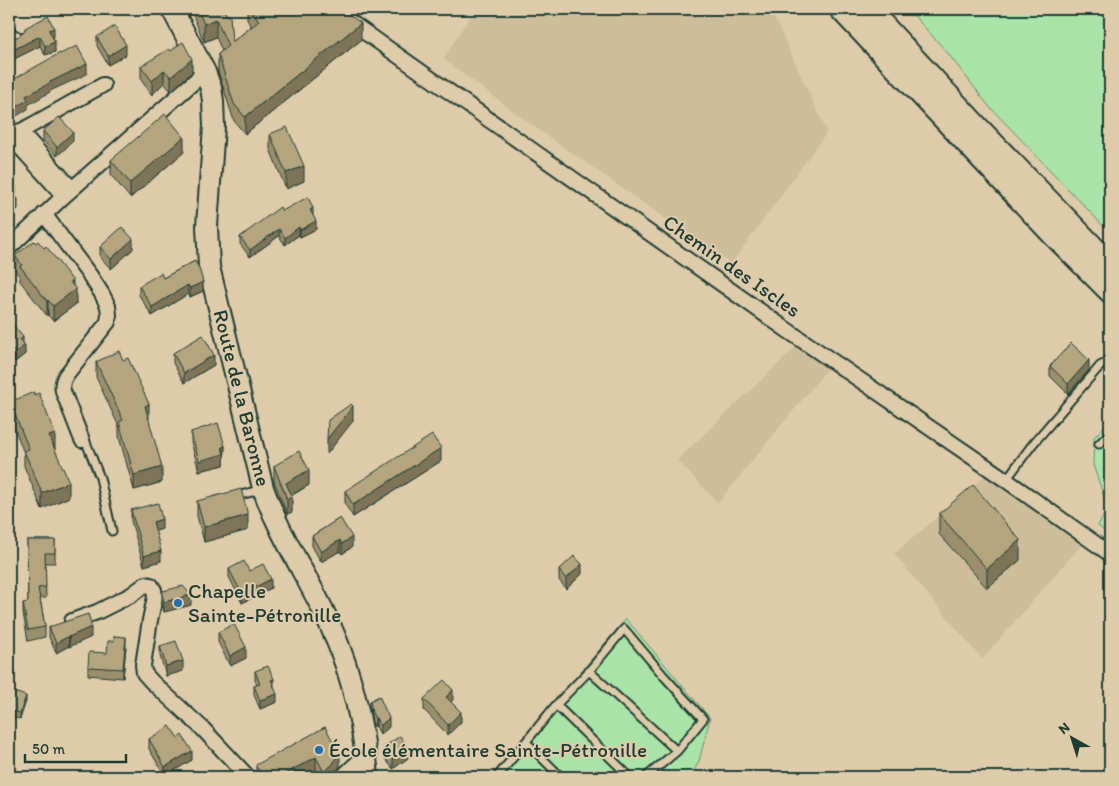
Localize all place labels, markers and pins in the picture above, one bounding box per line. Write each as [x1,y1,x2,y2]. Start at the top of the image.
place label: Chapelle Sainte-Pétronille [188,578,341,627]
marker: Chapelle Sainte-Pétronille [172,597,184,609]
place label: École élémentaire Sainte-Pétronille [329,737,647,762]
marker: École élémentaire Sainte-Pétronille [313,744,325,756]

